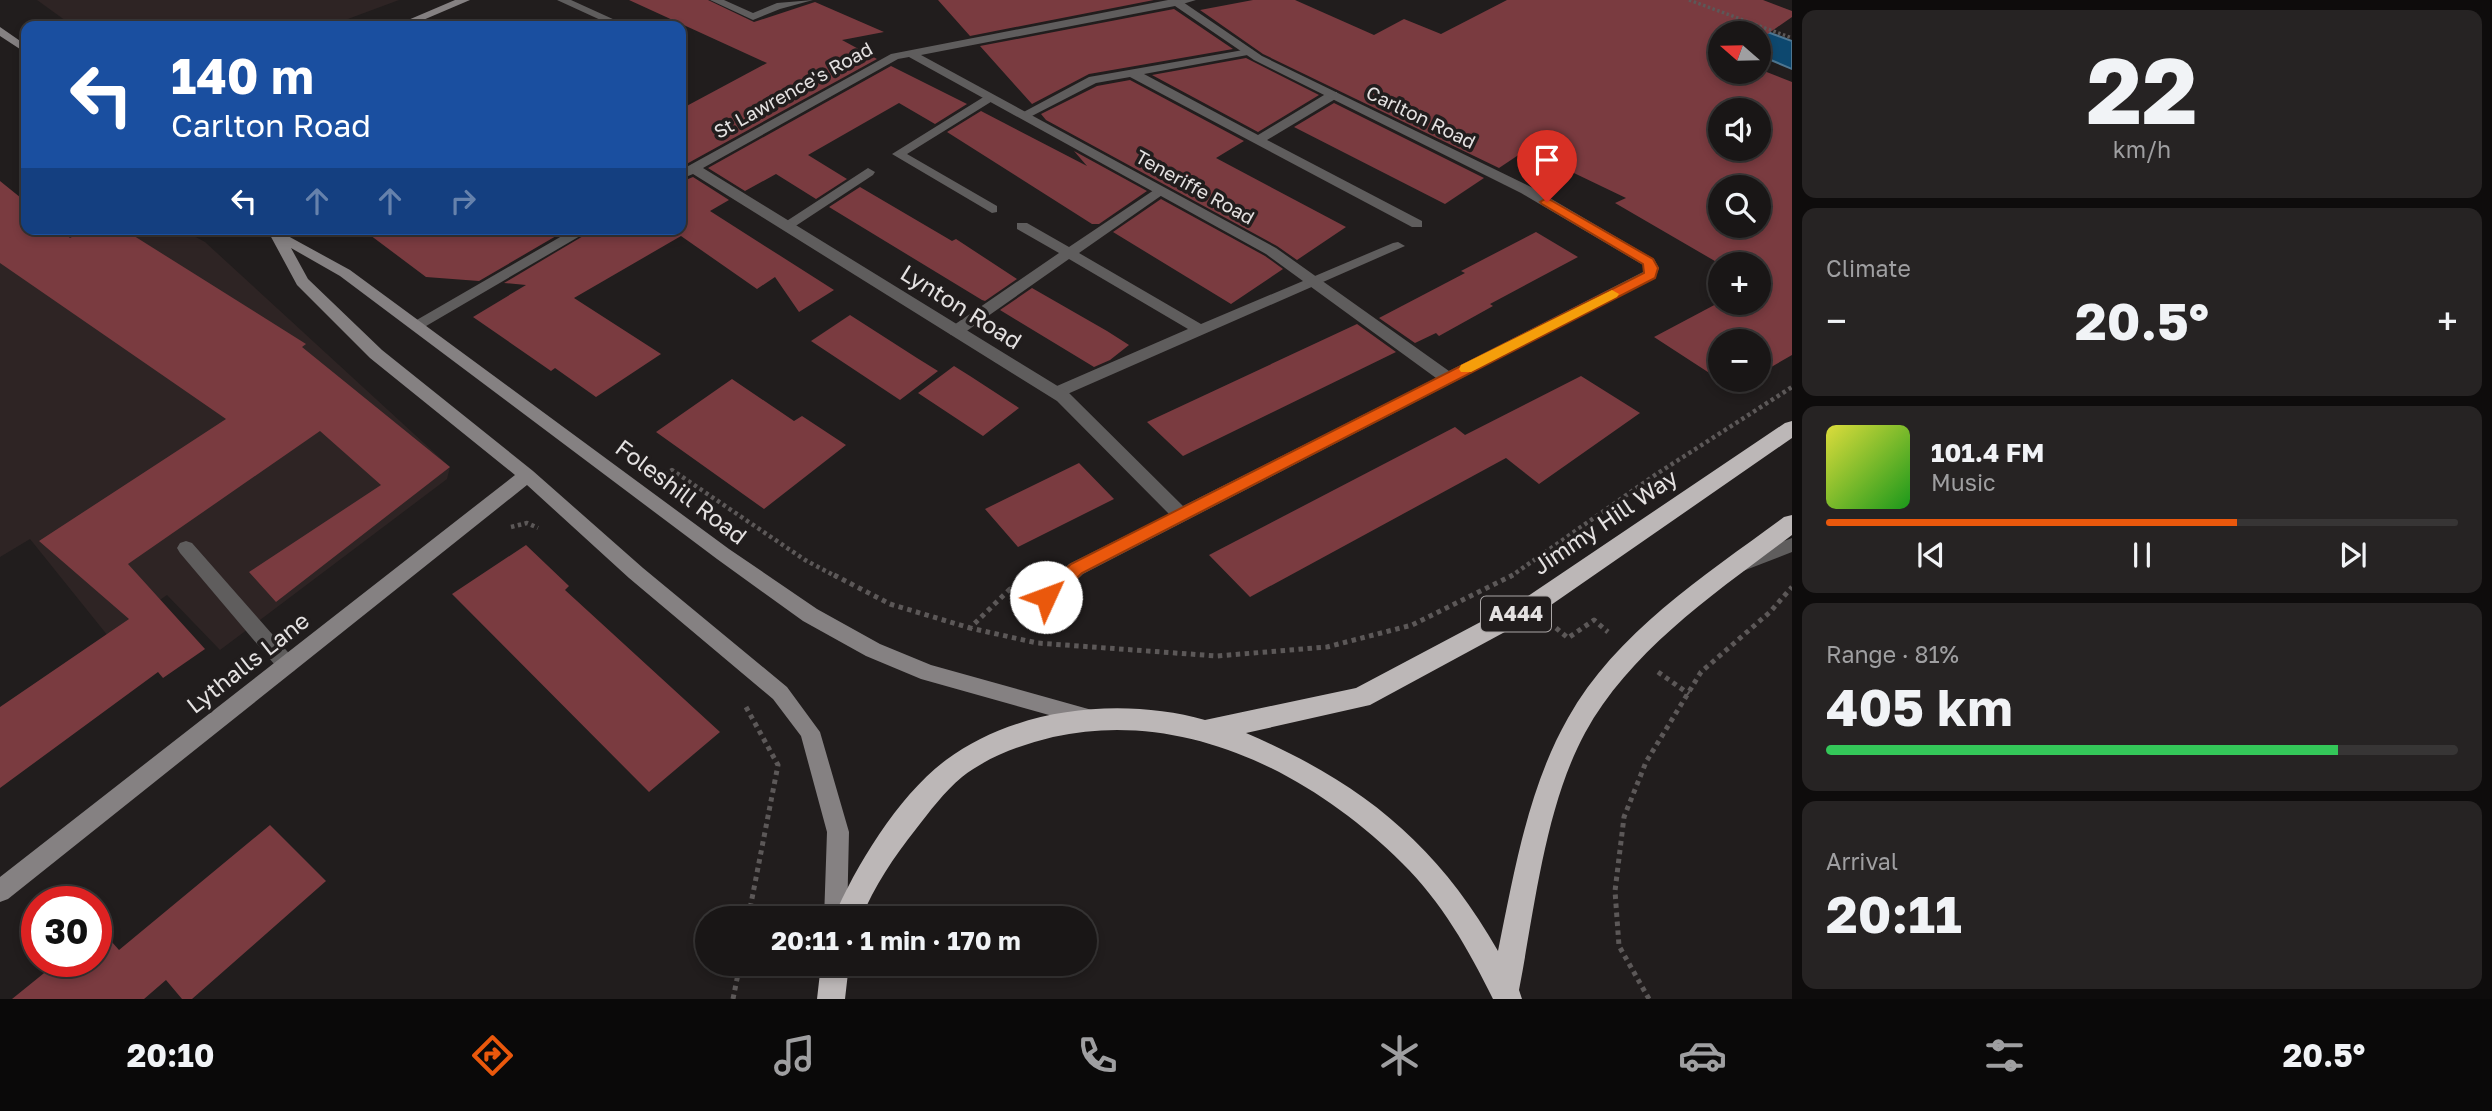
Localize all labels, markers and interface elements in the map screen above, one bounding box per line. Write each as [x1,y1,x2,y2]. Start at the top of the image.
north arrow [1708,21,1771,84]
map controls [1708,21,1771,392]
text: 22 [2086,35,2198,144]
street label: St Lawrence's Road [709,36,876,143]
text: 140 m [171,46,314,105]
icon: left [56,49,147,140]
street label: Carlton Road [1363,80,1480,153]
button: sound [1708,98,1771,161]
text: Carlton Road [171,106,371,144]
pin [1517,130,1577,202]
text: km/h [2113,135,2171,163]
icon: arrive [1528,141,1566,179]
street label: Teneriffe Road [1132,144,1259,229]
button: search [1708,175,1771,238]
icon: left [225,182,263,220]
icon: ahead [298,182,336,220]
icon: ahead [371,182,409,220]
icon: right [444,182,482,220]
button: + [1708,252,1771,315]
text: Climate [1826,254,1911,282]
street label: Lynton Road [896,258,1027,354]
text: 20.5° [2075,289,2209,351]
text: − [1826,298,1847,343]
text: + [2437,298,2458,343]
button: − [1708,329,1771,392]
street label: Foleshill Road [610,433,753,550]
text: 101.4 FM [1931,437,2044,468]
street label: Jimmy Hill Way [1527,462,1682,580]
text: Music [1931,468,1996,496]
icon: previous [1912,536,1950,574]
icon: pause [2123,536,2161,574]
icon: next [2334,536,2372,574]
position arrow [1009,560,1083,634]
road number: A444 [1481,596,1551,632]
street label: Lythalls Lane [181,606,314,719]
text: Range · 81% [1826,640,1959,668]
text: 405 km [1826,675,2013,737]
text: Arrival [1826,847,1898,875]
text: 20:11 [1826,882,1962,944]
speed limit sign: 30 [21,886,112,977]
text: 20:11 · 1 min · 170 m [771,925,1021,956]
icon: directions [468,1031,517,1080]
icon: music [770,1031,819,1080]
icon: phone [1073,1031,1122,1080]
icon: climate [1375,1031,1424,1080]
icon: car [1678,1031,1727,1080]
icon: filters [1980,1031,2029,1080]
text: 20:10 [127,1036,215,1074]
text: 20.5° [2283,1036,2365,1074]

